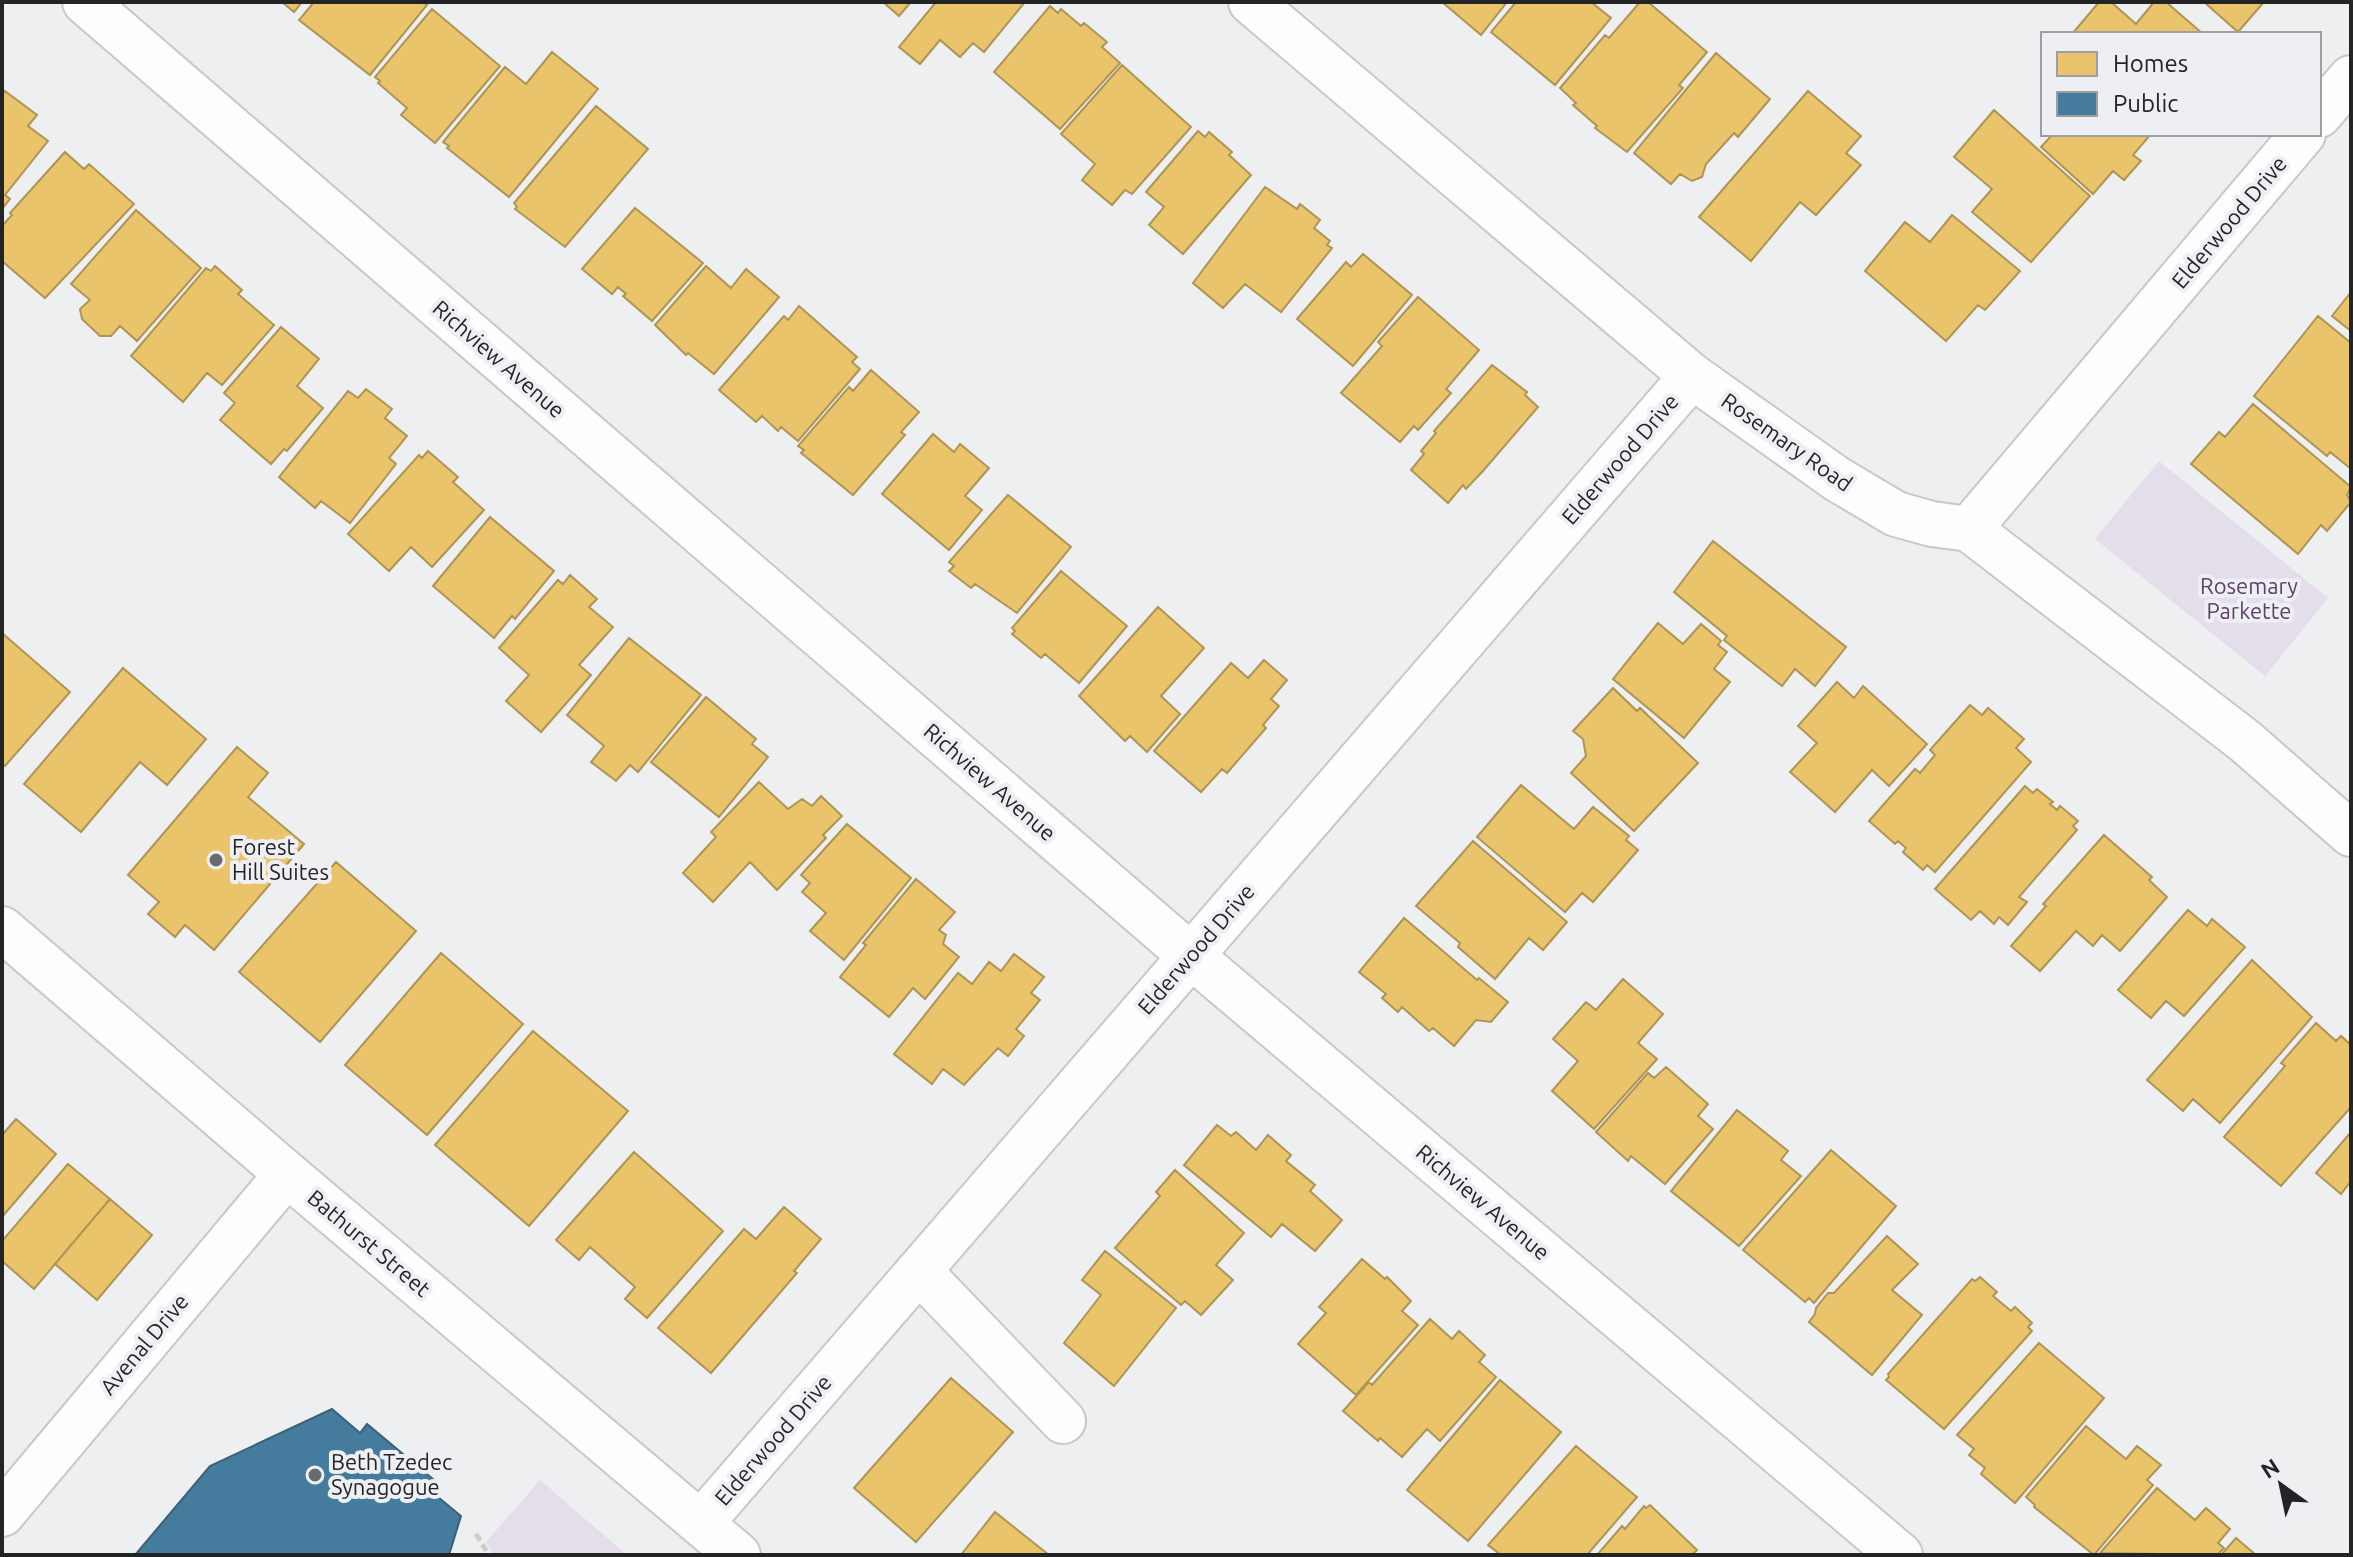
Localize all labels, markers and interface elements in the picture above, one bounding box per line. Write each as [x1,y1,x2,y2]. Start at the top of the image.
legend [2041,32,2321,136]
text: Homes [2113,50,2188,77]
text: Public [2113,90,2178,117]
street label: Elderwood Drive [2166,151,2291,293]
street label: Richview Avenue [428,295,570,423]
street label: Rosemary Road [1717,387,1857,496]
street label: Elderwood Drive [1556,388,1683,529]
park label: Rosemary Parkette [2200,573,2298,623]
street label: Richview Avenue [919,718,1061,846]
place label: Forest Hill Suites [232,834,329,884]
marker: Forest Hill Suites [207,851,225,869]
street label: Elderwood Drive [1132,878,1259,1019]
street label: Richview Avenue [1412,1139,1555,1265]
street label: Bathurst Street [303,1184,436,1301]
street label: Avenal Drive [94,1288,193,1399]
street label: Elderwood Drive [709,1369,836,1510]
north arrow [2241,1445,2321,1525]
place label: Beth Tzedec Synagogue [331,1449,452,1499]
text: N [2256,1453,2284,1483]
marker: Beth Tzedec Synagogue [306,1466,324,1484]

